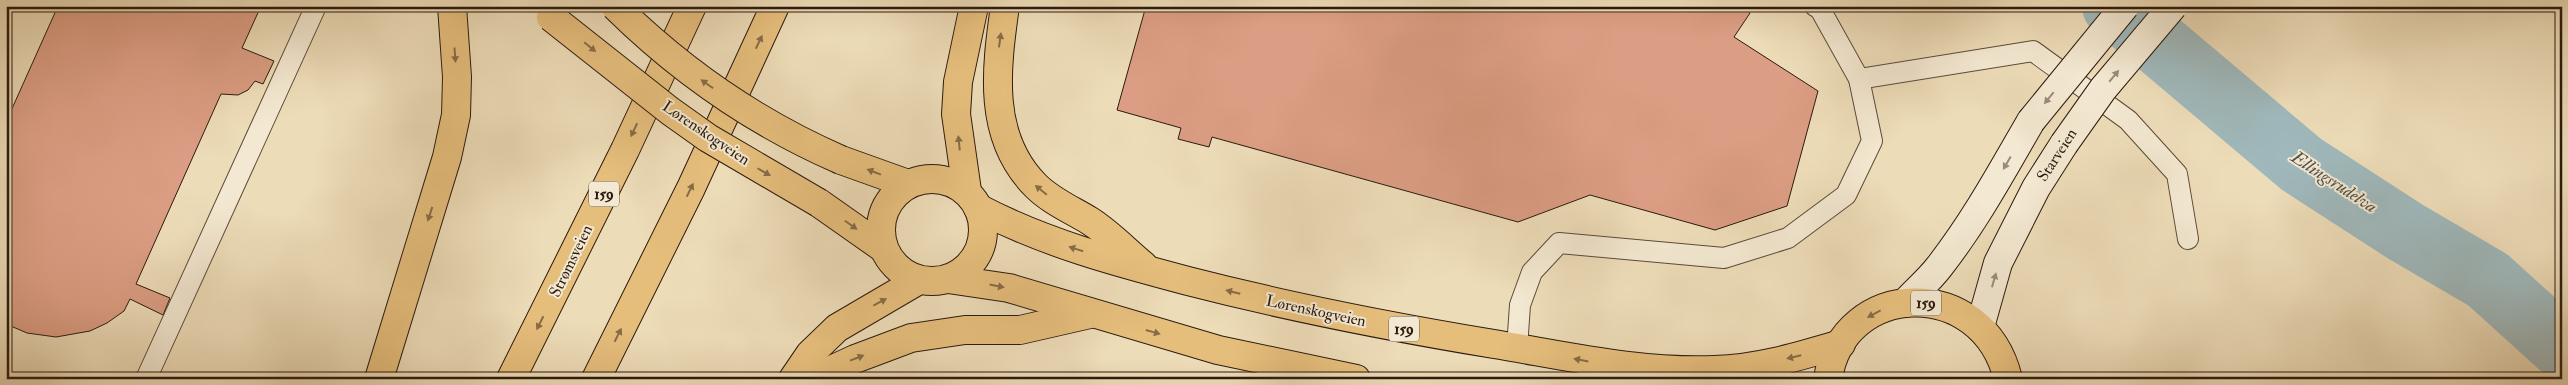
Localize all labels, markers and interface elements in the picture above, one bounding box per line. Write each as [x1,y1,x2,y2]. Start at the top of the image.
one-way arrow [996,32,1004,48]
one-way arrow [754,35,763,50]
one-way arrow [583,41,596,52]
one-way arrow [452,47,460,63]
one-way arrow [2108,70,2119,83]
one-way arrow [700,79,714,89]
one-way arrow [2044,91,2055,104]
street label: Lørenskogveien [658,96,754,170]
one-way arrow [630,123,638,137]
street label: Starveien [2032,125,2082,185]
one-way arrow [955,135,963,151]
water label: Ellingsrudelva [2286,145,2381,218]
one-way arrow [2002,156,2011,169]
one-way arrow [758,167,771,176]
one-way arrow [866,168,881,176]
road number: 159 [589,182,619,206]
one-way arrow [686,183,694,197]
one-way arrow [1035,184,1048,195]
one-way arrow [426,207,434,222]
one-way arrow [845,219,858,229]
street label: Strømsveien [545,221,597,301]
one-way arrow [1068,245,1083,253]
one-way arrow [1990,272,1998,287]
one-way arrow [989,282,1004,290]
one-way arrow [1225,288,1240,296]
road number: 159 [1911,290,1941,316]
street label: Lørenskogveien [1264,291,1368,331]
one-way arrow [874,297,887,306]
one-way arrow [1867,310,1881,318]
one-way arrow [536,316,544,330]
road number: 159 [1389,316,1419,342]
one-way arrow [614,328,622,343]
one-way arrow [1145,328,1160,336]
one-way arrow [1787,353,1802,361]
one-way arrow [849,354,864,361]
one-way arrow [1573,355,1589,363]

